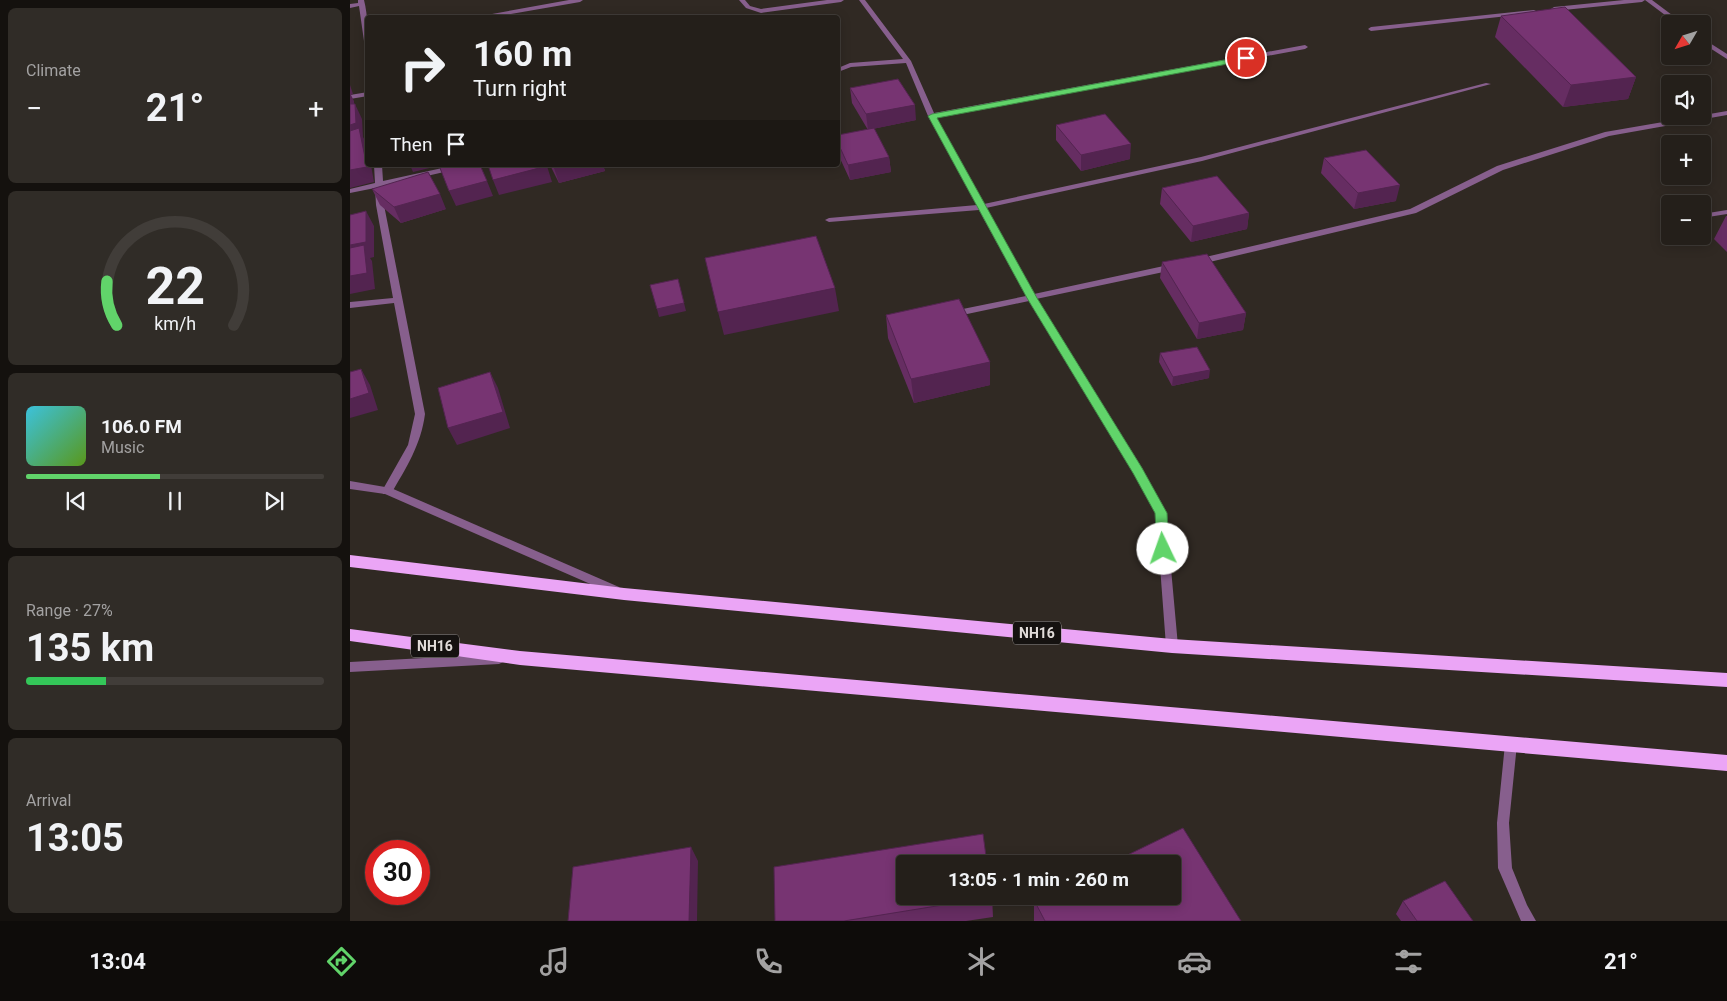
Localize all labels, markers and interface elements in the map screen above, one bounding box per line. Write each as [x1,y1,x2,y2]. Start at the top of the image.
north arrow [1661,15,1711,65]
map controls [1661,15,1711,245]
text: 160 m [473,34,572,75]
icon: right [390,35,455,100]
pin [1225,37,1267,79]
icon: arrive [1232,44,1260,72]
text: Climate [26,61,81,80]
button: sound [1661,75,1711,125]
text: Turn right [473,76,567,101]
text: 21° [146,86,204,130]
text: − [26,92,42,125]
text: + [308,92,324,125]
icon: arrive [442,130,470,158]
text: Then [390,133,432,156]
button: + [1661,135,1711,185]
button: − [1661,195,1711,245]
text: 22 [145,256,205,317]
text: km/h [154,313,196,334]
text: 106.0 FM [101,415,182,438]
text: Music [101,438,144,457]
icon: previous [62,487,90,515]
icon: pause [161,487,189,515]
icon: next [260,487,288,515]
position arrow [1136,522,1188,574]
text: Range · 27% [26,601,113,620]
road number: NH16 [1013,622,1061,644]
text: 135 km [26,626,154,670]
road number: NH16 [411,634,459,658]
text: Arrival [26,791,71,810]
text: 13:05 [26,816,124,860]
speed limit sign: 30 [365,840,430,905]
text: 13:05 · 1 min · 260 m [948,868,1129,891]
icon: directions [324,944,359,979]
icon: music [537,944,572,979]
icon: phone [751,944,786,979]
icon: climate [964,944,999,979]
icon: car [1177,944,1212,979]
icon: filters [1391,944,1426,979]
text: 13:04 [89,949,146,974]
text: 21° [1604,949,1638,974]

